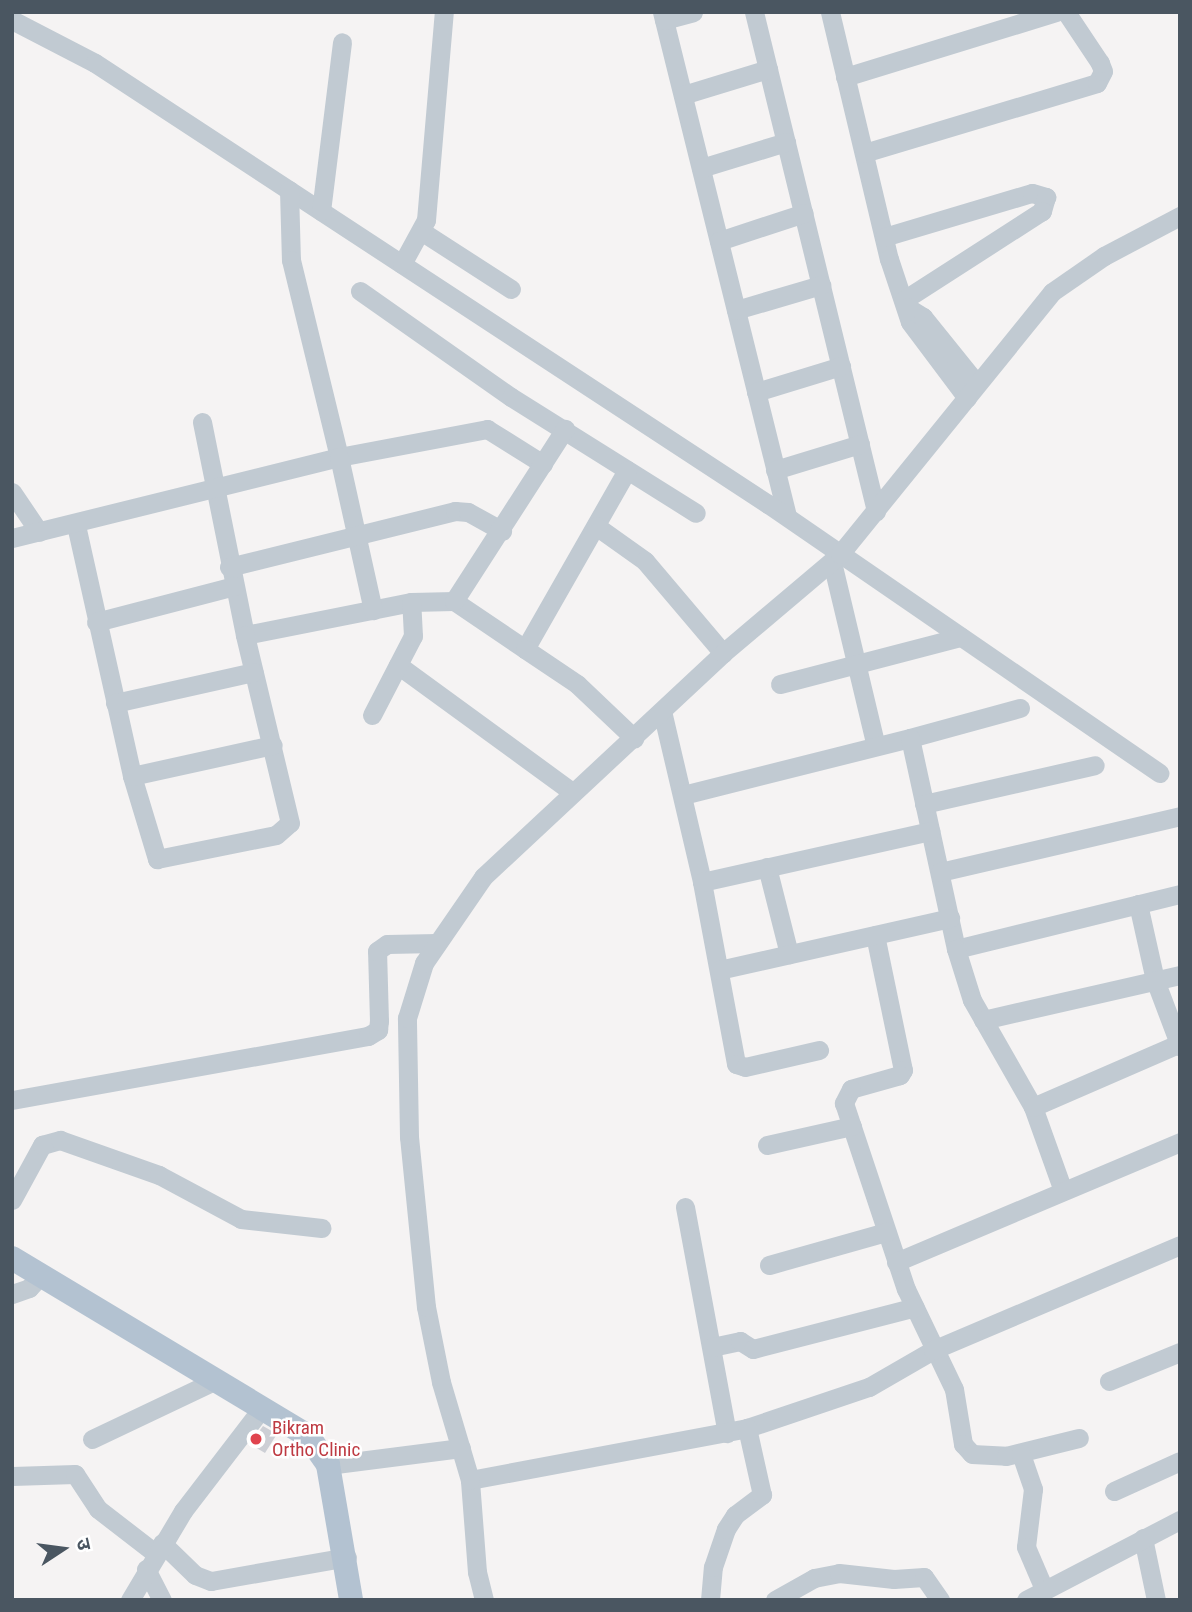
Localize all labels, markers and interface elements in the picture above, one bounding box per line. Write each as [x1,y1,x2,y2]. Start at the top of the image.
place label: Bikram Ortho Clinic [272,1417,360,1461]
marker: Bikram Ortho Clinic [246,1429,266,1449]
north arrow [28,1514,98,1584]
text: उ [71,1536,96,1552]

